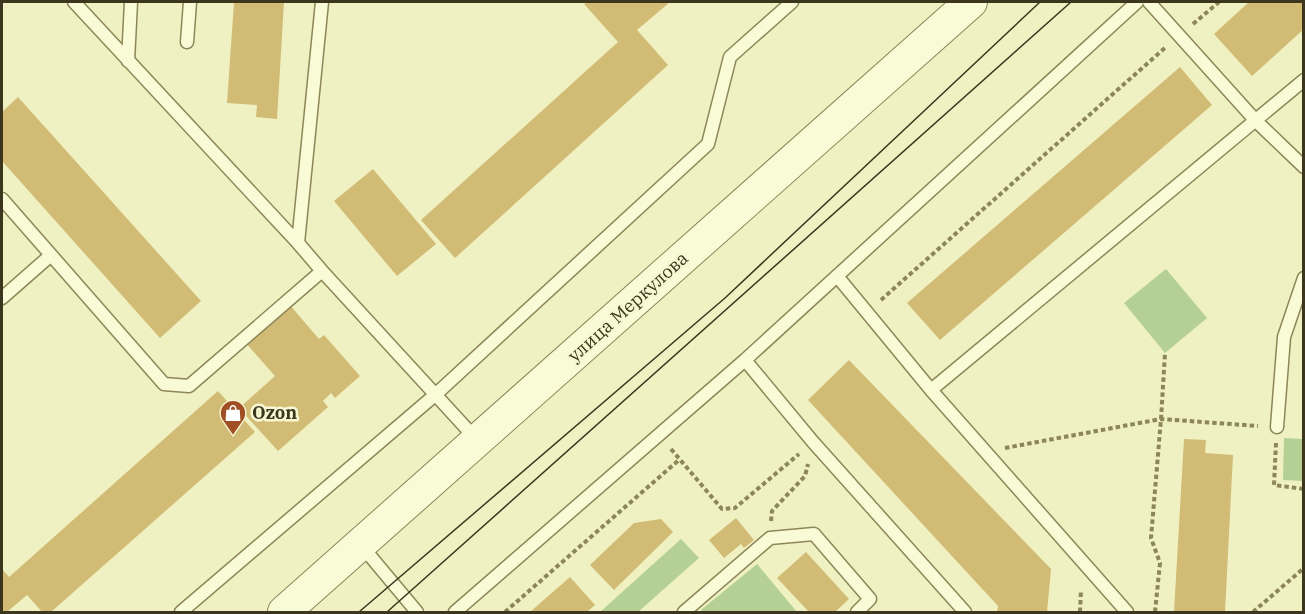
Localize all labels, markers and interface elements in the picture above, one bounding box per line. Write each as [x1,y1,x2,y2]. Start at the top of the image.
street label: улица Меркулова [563,246,693,367]
shop icon: Ozon [218,398,248,436]
place label: Ozon [252,401,297,424]

